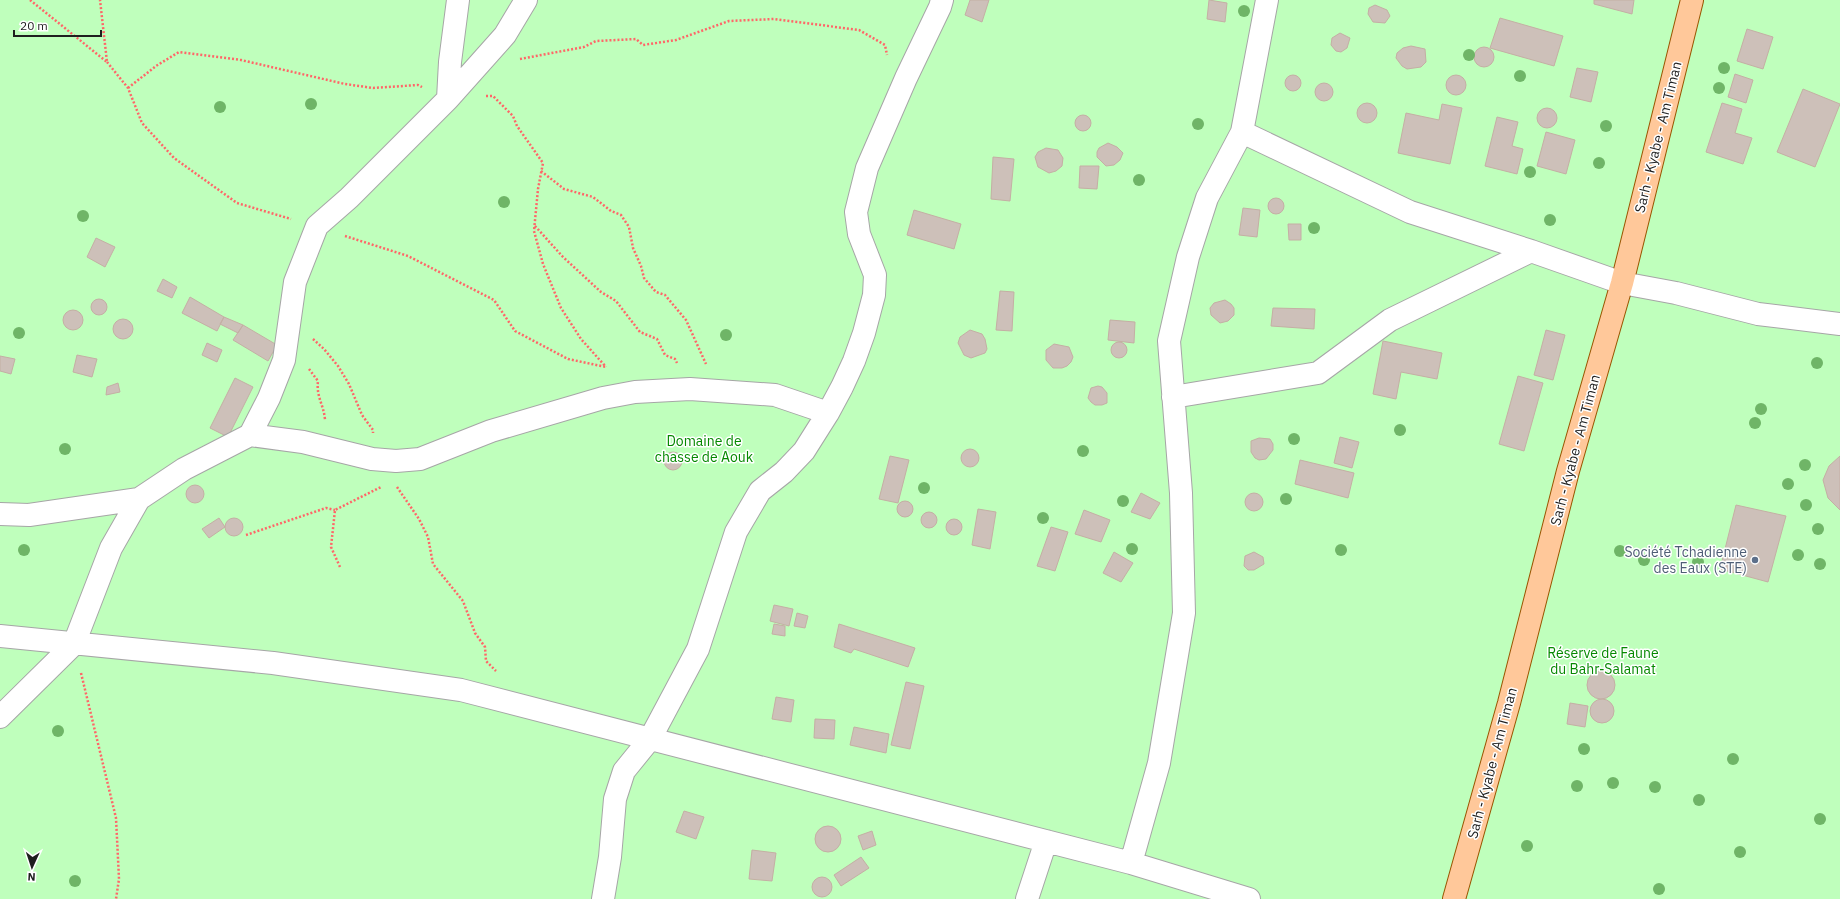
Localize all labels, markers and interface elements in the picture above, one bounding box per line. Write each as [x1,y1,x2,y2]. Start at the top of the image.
scale bar [14,12,101,38]
text: 20 m [20,18,48,33]
street label: Sarh - Kyabe - Am Timan [1630,59,1686,215]
street label: Sarh - Kyabe - Am Timan [1546,373,1604,527]
park label: Domaine de chasse de Aouk [655,432,754,466]
place label: Société Tchadienne des Eaux (STE) [1624,543,1747,577]
marker: Société Tchadienne des Eaux (STE) [1750,555,1760,565]
park label: Réserve de Faune du Bahr-Salamat [1547,644,1659,678]
street label: Sarh - Kyabe - Am Timan [1463,686,1521,840]
north arrow [12,847,52,887]
text: N [27,870,36,884]

